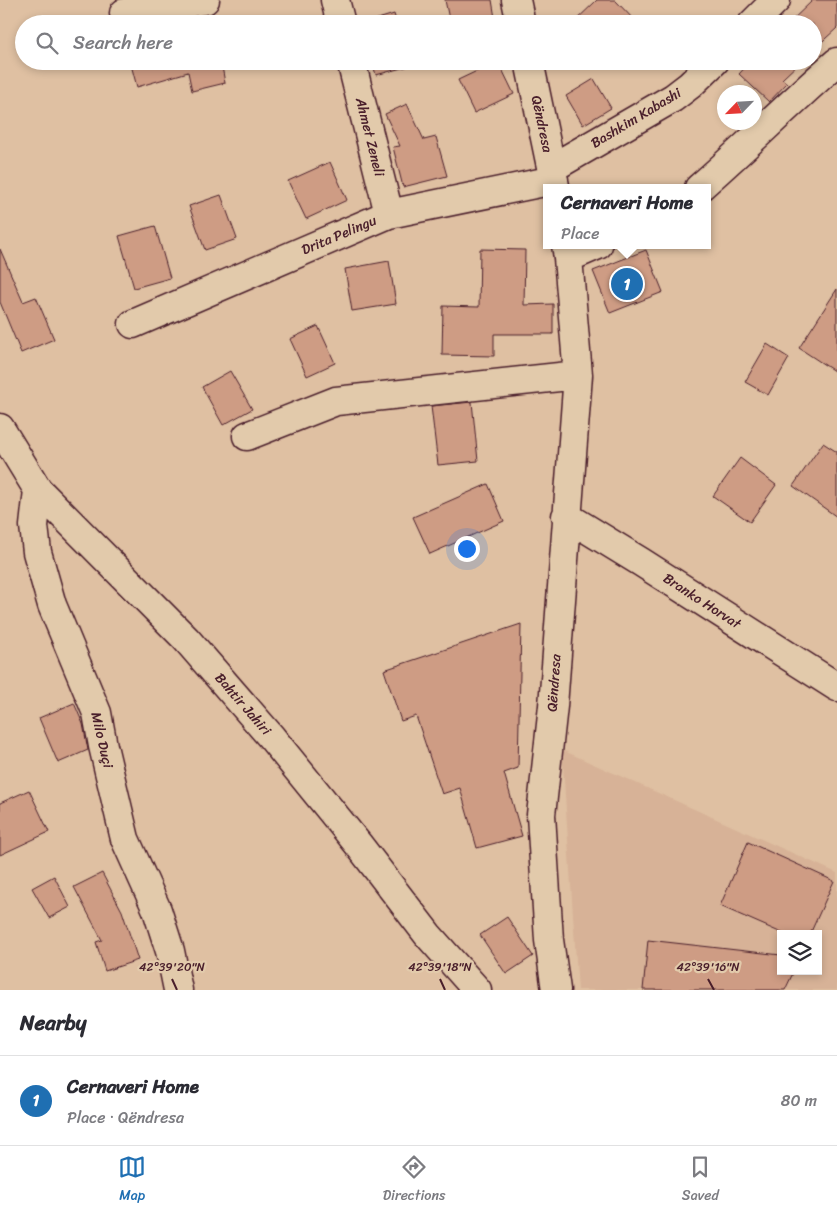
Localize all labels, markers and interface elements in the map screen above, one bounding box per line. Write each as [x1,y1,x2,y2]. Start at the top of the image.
search box [15,15,822,70]
text: Search here [73,26,173,59]
icon: search [33,29,61,57]
street label: Bashkim Kabashi [586,80,687,155]
north arrow [717,85,762,130]
street label: Qëndresa [524,93,560,156]
street label: Ahmet Zeneli [348,94,392,180]
popup [543,184,711,249]
text: Cernaveri Home [561,186,693,219]
street label: Drita Pelingu [297,208,381,262]
text: Place [561,219,600,248]
pin: 1 [611,265,643,303]
your location [454,536,480,562]
street label: Branko Horvat [658,566,747,636]
street label: Qëndresa [540,652,569,713]
street label: Bahtir Jahiri [208,667,278,742]
street label: Milo Duçi [83,710,121,772]
map controls [777,930,822,975]
button: layers [777,930,822,975]
text: 42°39'20"N [139,956,206,978]
text: 42°39'18"N [408,956,473,978]
text: 42°39'16"N [676,956,740,978]
text: Nearby [20,1004,86,1042]
text: Cernaveri Home [67,1070,199,1103]
text: 1 [33,1086,39,1115]
text: 80 m [781,1086,817,1115]
text: Place · Qëndresa [67,1103,184,1132]
tab: Map [118,1153,146,1208]
tab: Directions [383,1153,445,1208]
tab: Saved [682,1153,719,1208]

